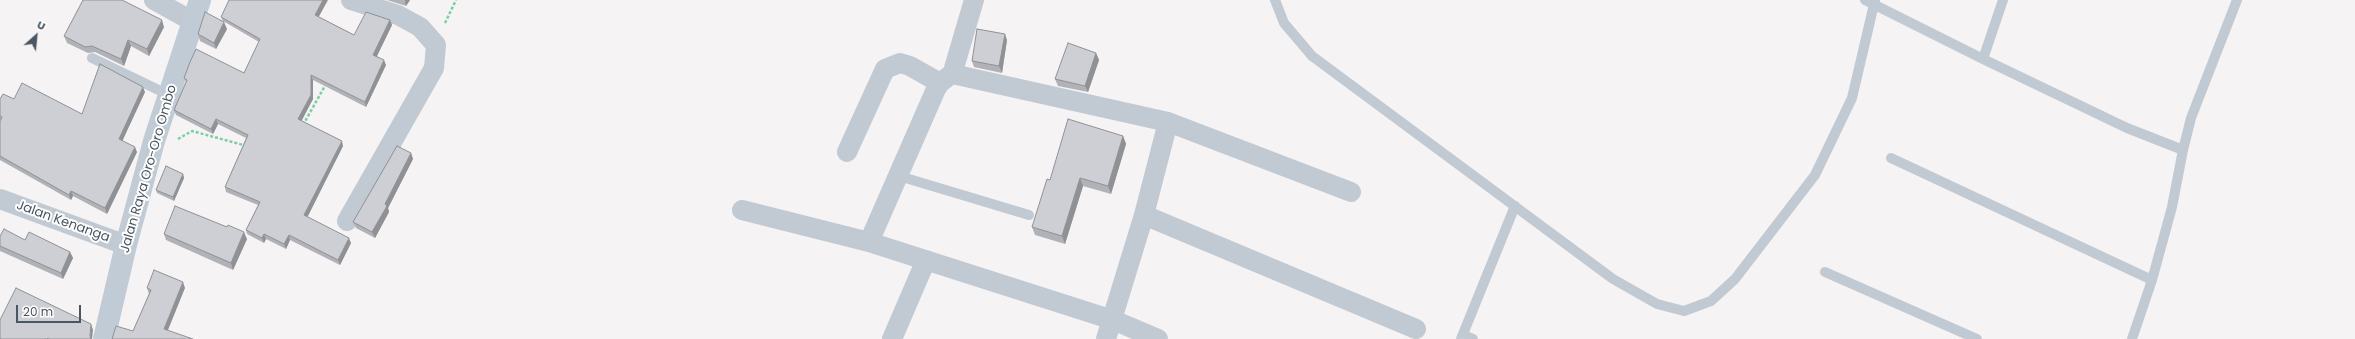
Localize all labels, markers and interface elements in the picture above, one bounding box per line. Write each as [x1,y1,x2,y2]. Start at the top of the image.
north arrow [16,16,56,56]
text: U [34,16,49,34]
street label: Jalan Raya Oro-Oro Ombo [118,83,180,255]
street label: Jalan Kenanga [14,198,112,246]
scale bar [18,297,83,323]
text: 20 m [23,303,53,320]

